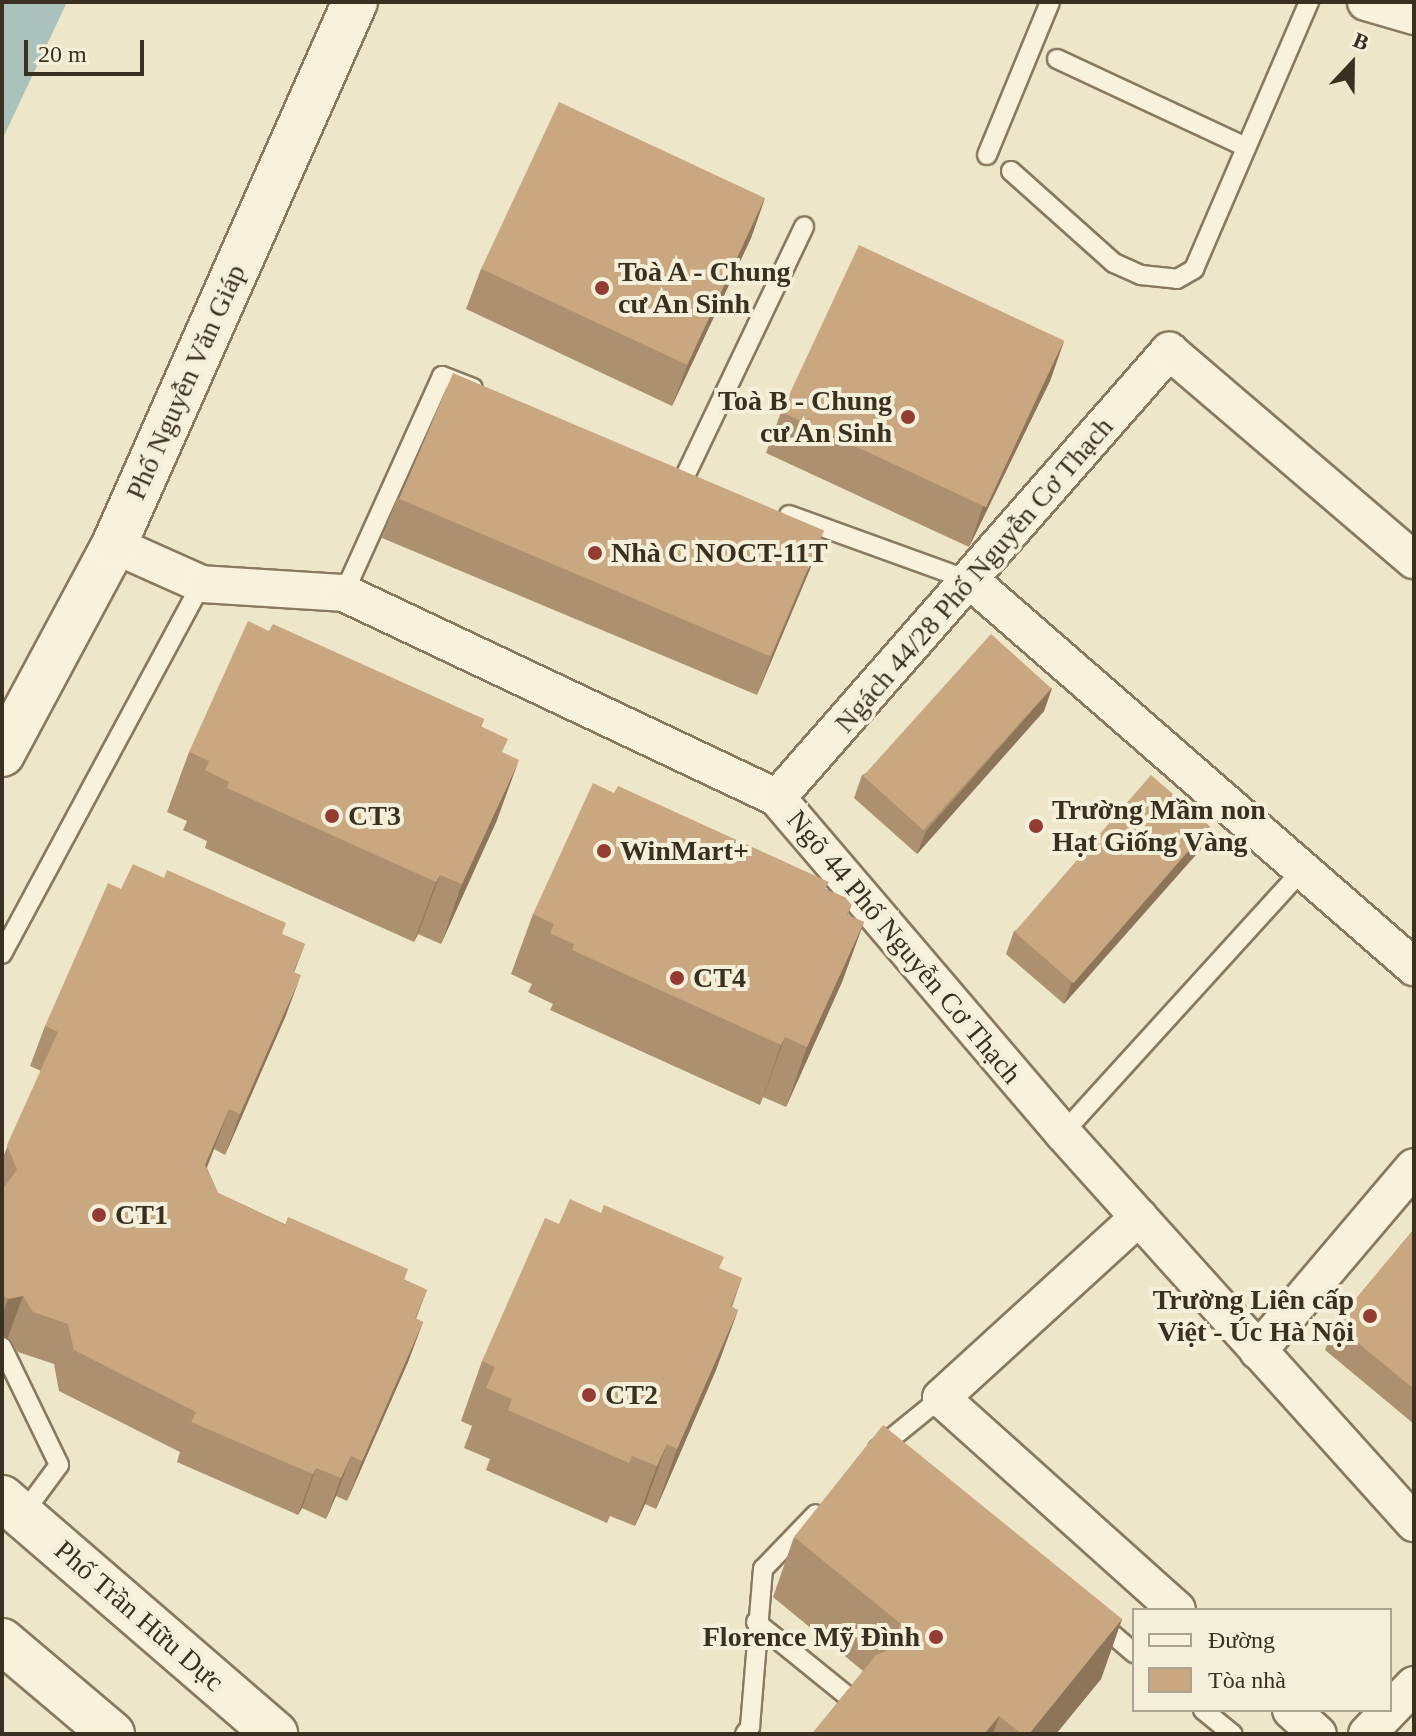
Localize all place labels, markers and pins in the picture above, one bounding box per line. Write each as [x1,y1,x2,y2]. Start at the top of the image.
place label: Toà A - Chung cư An Sinh [618,255,794,321]
marker: Toà A - Chung cư An Sinh [593,279,611,297]
place label: Toà B - Chung cư An Sinh [718,384,892,450]
marker: Toà B - Chung cư An Sinh [899,408,917,426]
place label: Nhà C NOCT-11T [611,536,828,570]
marker: Nhà C NOCT-11T [586,544,604,562]
place label: Trường Mầm non Hạt Giống Vàng [1052,793,1266,859]
place label: CT3 [348,799,401,833]
marker: CT3 [323,807,341,825]
marker: Trường Mầm non Hạt Giống Vàng [1027,817,1045,835]
place label: WinMart+ [620,834,749,868]
marker: WinMart+ [595,842,613,860]
place label: CT4 [693,961,746,995]
marker: CT4 [668,969,686,987]
place label: CT1 [115,1198,168,1232]
marker: CT1 [90,1206,108,1224]
place label: Trường Liên cấp Việt - Úc Hà Nội [1153,1283,1354,1349]
marker: Trường Liên cấp Việt - Úc Hà Nội [1361,1307,1379,1325]
place label: CT2 [605,1378,658,1412]
marker: CT2 [580,1386,598,1404]
place label: Florence Mỹ Đình [703,1620,920,1654]
marker: Florence Mỹ Đình [927,1628,945,1646]

